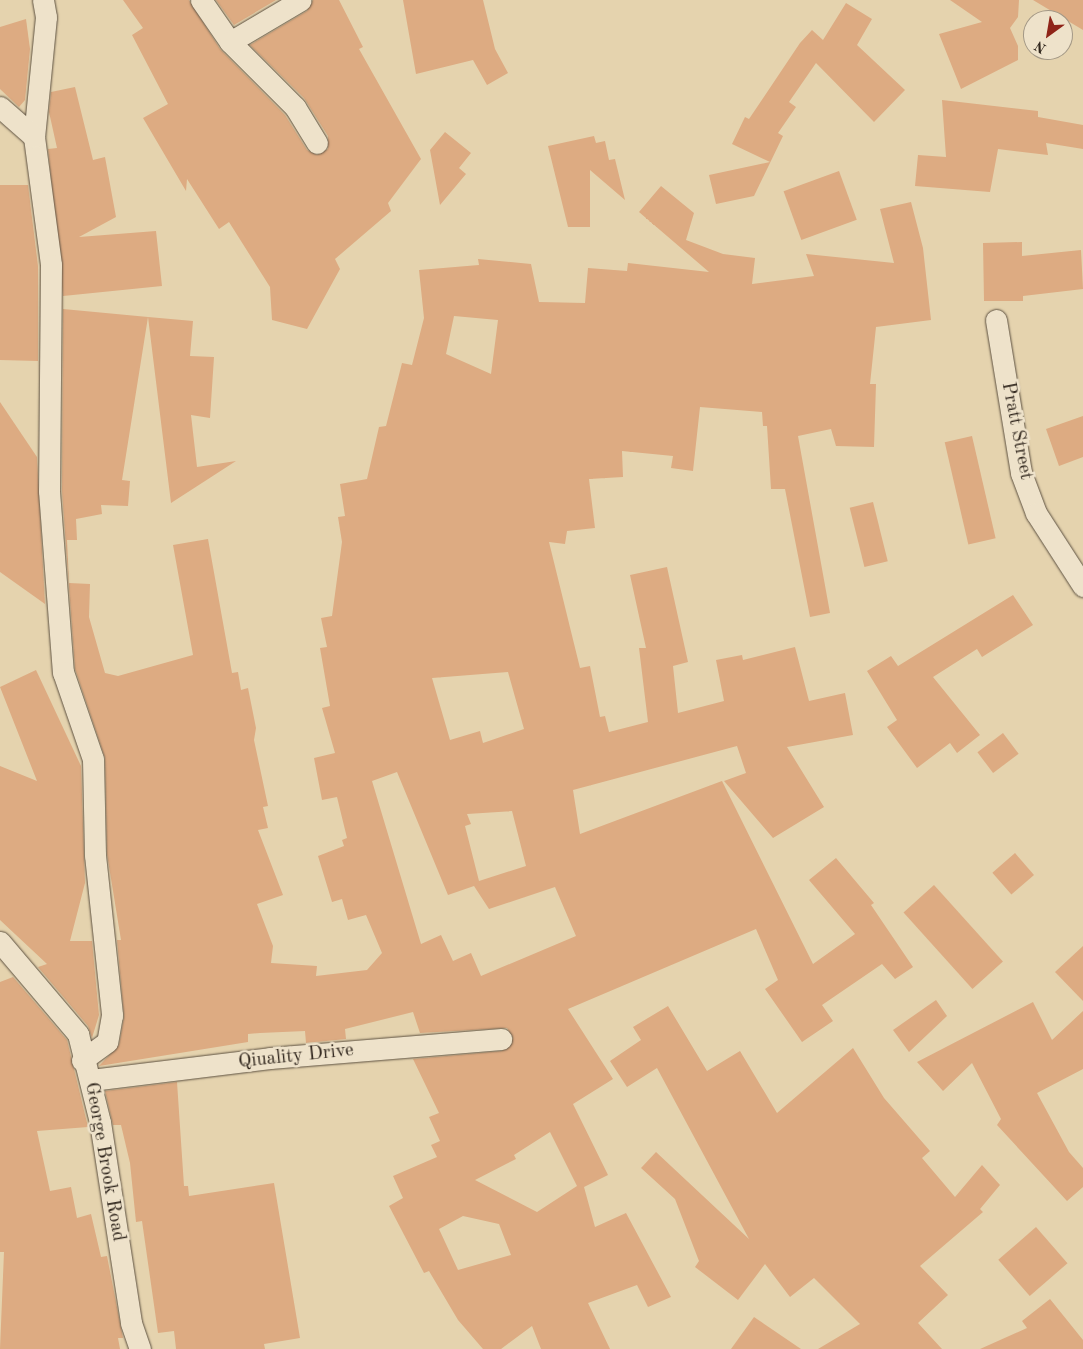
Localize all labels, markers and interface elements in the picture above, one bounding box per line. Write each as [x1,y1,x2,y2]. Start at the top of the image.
north arrow [1023,10,1073,60]
text: N [1032,38,1049,56]
street label: Pratt Street [995,380,1037,482]
street label: Qiuality Drive [237,1040,355,1074]
street label: George Brook Road [79,1081,129,1243]

